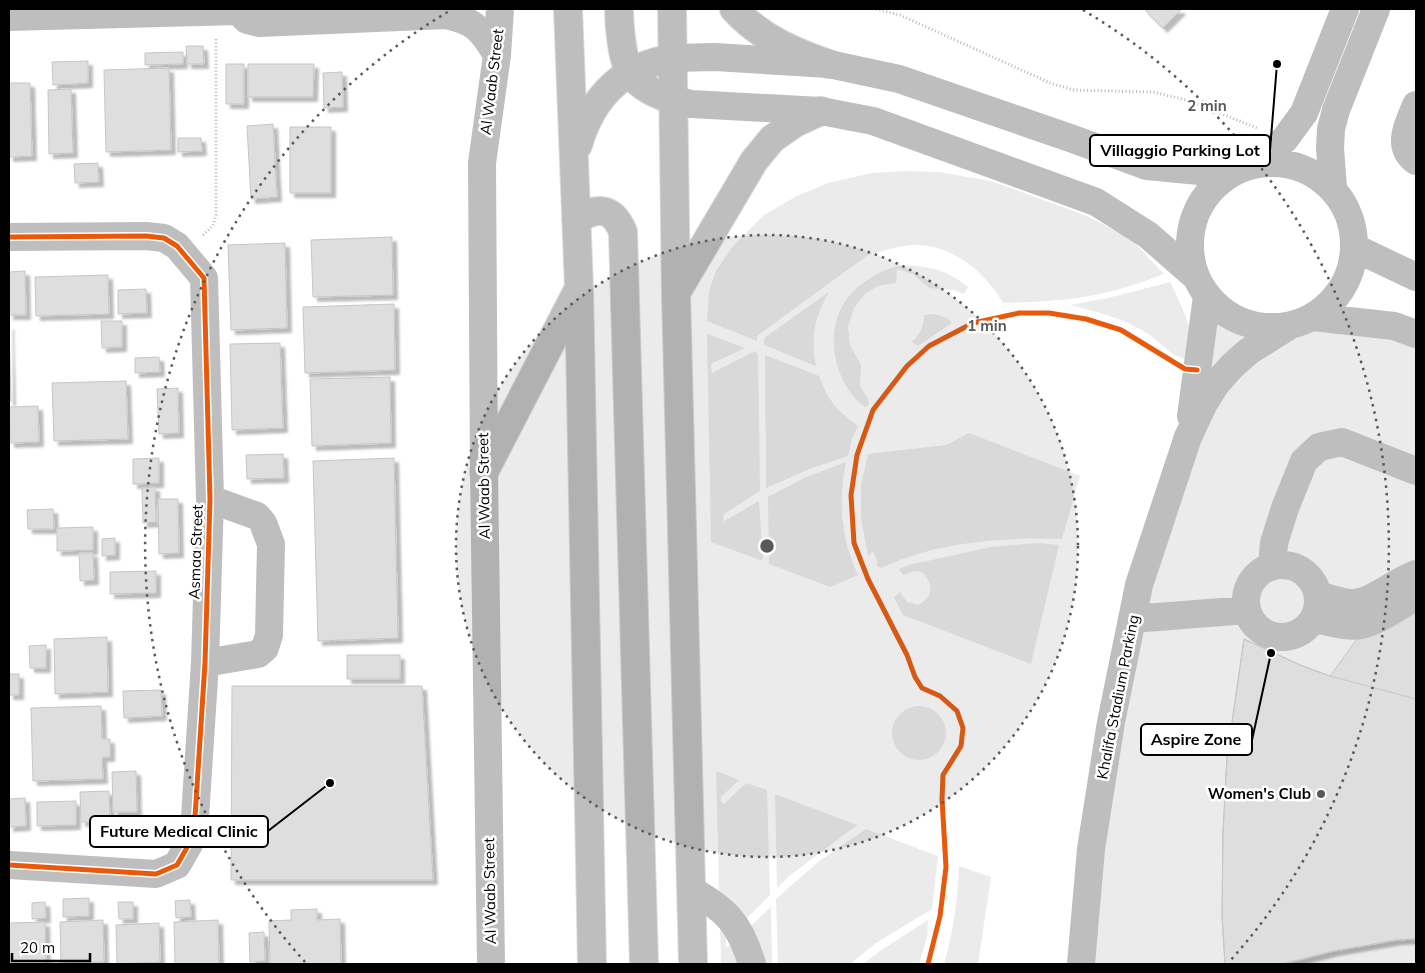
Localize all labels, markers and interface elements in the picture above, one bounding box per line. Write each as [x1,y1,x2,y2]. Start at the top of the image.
street label: Al Waab Street [476,28,507,136]
text: 2 min [1187,96,1227,115]
callout: Villaggio Parking Lot [1090,135,1270,166]
text: Villaggio Parking Lot [1099,140,1260,160]
text: 1 min [967,316,1007,335]
street label: Al Waab Street [473,432,494,540]
street label: Asmaa Street [184,504,207,600]
centre of rings [758,537,776,555]
street label: Khalifa Stadium Parking [1092,613,1143,781]
callout: Aspire Zone [1141,724,1252,755]
text: Aspire Zone [1151,729,1242,749]
place label: Women's Club [1208,784,1311,803]
marker: Women's Club [1315,788,1327,800]
callout: Future Medical Clinic [90,816,268,847]
text: Future Medical Clinic [100,821,258,841]
street label: Al Waab Street [479,837,500,945]
scale bar [12,930,90,962]
text: 20 m [20,938,55,957]

